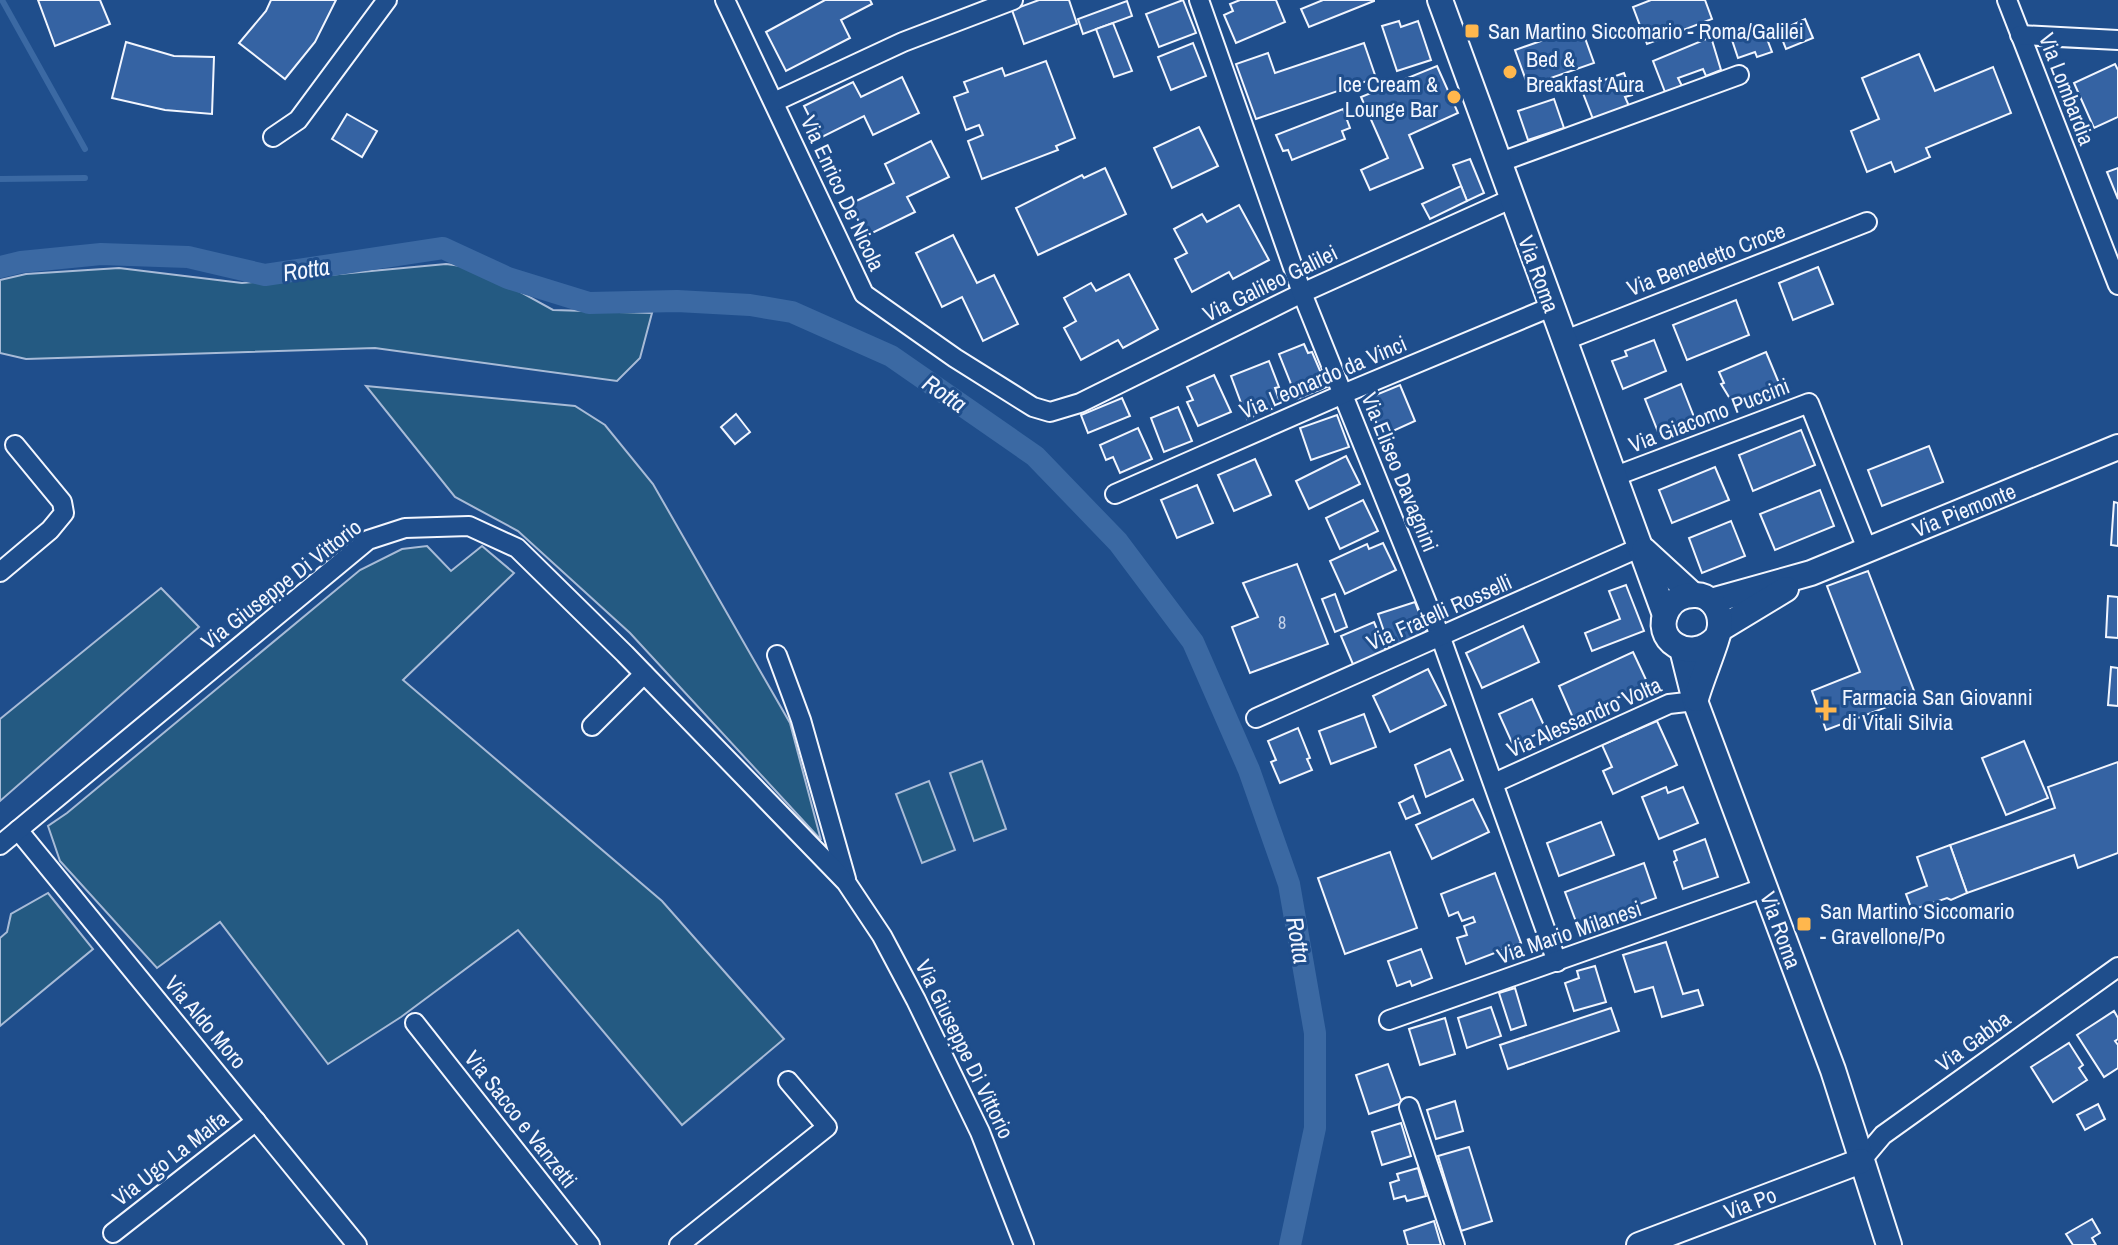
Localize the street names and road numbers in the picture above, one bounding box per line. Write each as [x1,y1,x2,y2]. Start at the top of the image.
street label: Via Lombardia [2032,29,2102,149]
street label: Via Enrico De Nicola [794,110,892,276]
street label: Via Benedetto Croce [1623,215,1789,303]
street label: Via Roma [1511,231,1567,317]
street label: Via Galileo Galilei [1198,237,1342,329]
street label: Via Leonardo da Vinci [1235,328,1411,426]
street label: Via Giacomo Puccini [1624,371,1794,459]
street label: Via Eliseo Davagnini [1354,388,1446,556]
street label: Via Piemonte [1908,476,2020,544]
street label: Via Giuseppe Di Vittorio [195,512,367,656]
street label: Via Fratelli Rosselli [1362,567,1516,657]
street label: Via Alessandro Volta [1502,669,1666,765]
street label: Via Roma [1753,887,1809,973]
street label: Via Mario Milanesi [1493,893,1645,971]
street label: Via Giuseppe Di Vittorio [909,954,1021,1144]
street label: Via Aldo Moro [158,969,254,1075]
street label: Via Gabba [1929,1004,2017,1078]
street label: Via Sacco e Vanzetti [458,1044,584,1194]
street label: Via Ugo La Malfa [106,1103,234,1213]
street label: Via Po [1719,1179,1781,1227]

